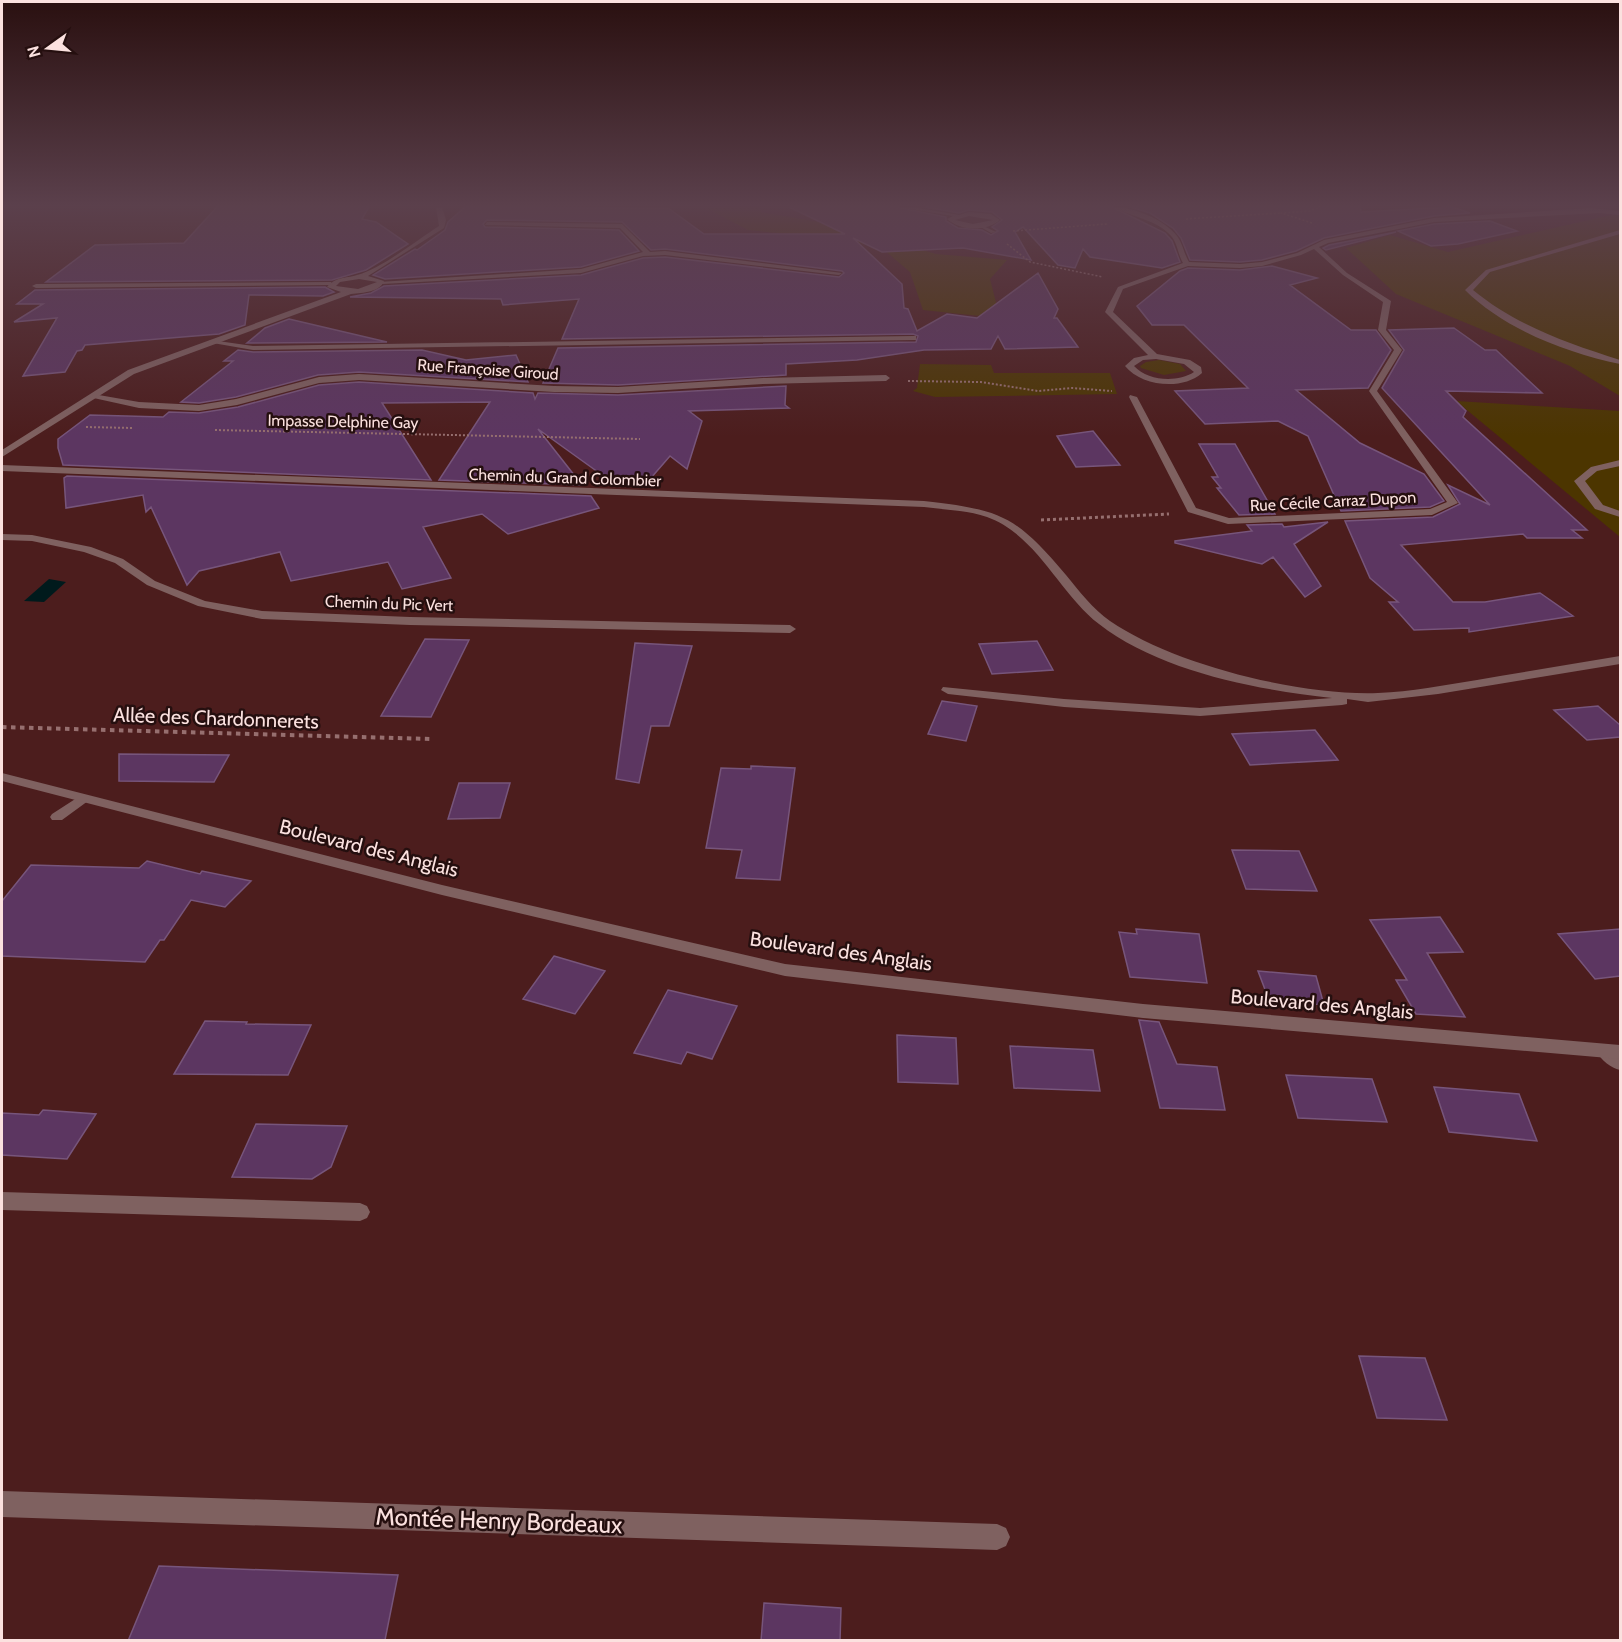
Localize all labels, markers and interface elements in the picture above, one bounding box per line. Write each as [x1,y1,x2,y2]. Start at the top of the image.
north arrow [18,18,78,78]
text: N [23,44,45,60]
street label: Rue Françoise Giroud [417,355,559,384]
street label: Impasse Delphine Gay [267,411,419,432]
street label: Chemin du Grand Colombier [468,465,663,490]
street label: Rue Cécile Carraz Dupon [1249,488,1417,515]
street label: Chemin du Pic Vert [325,592,454,615]
street label: Allée des Chardonnerets [113,702,319,734]
street label: Boulevard des Anglais [277,814,461,882]
street label: Boulevard des Anglais [748,926,934,976]
street label: Boulevard des Anglais [1229,984,1415,1024]
street label: Montée Henry Bordeaux [375,1502,624,1539]

